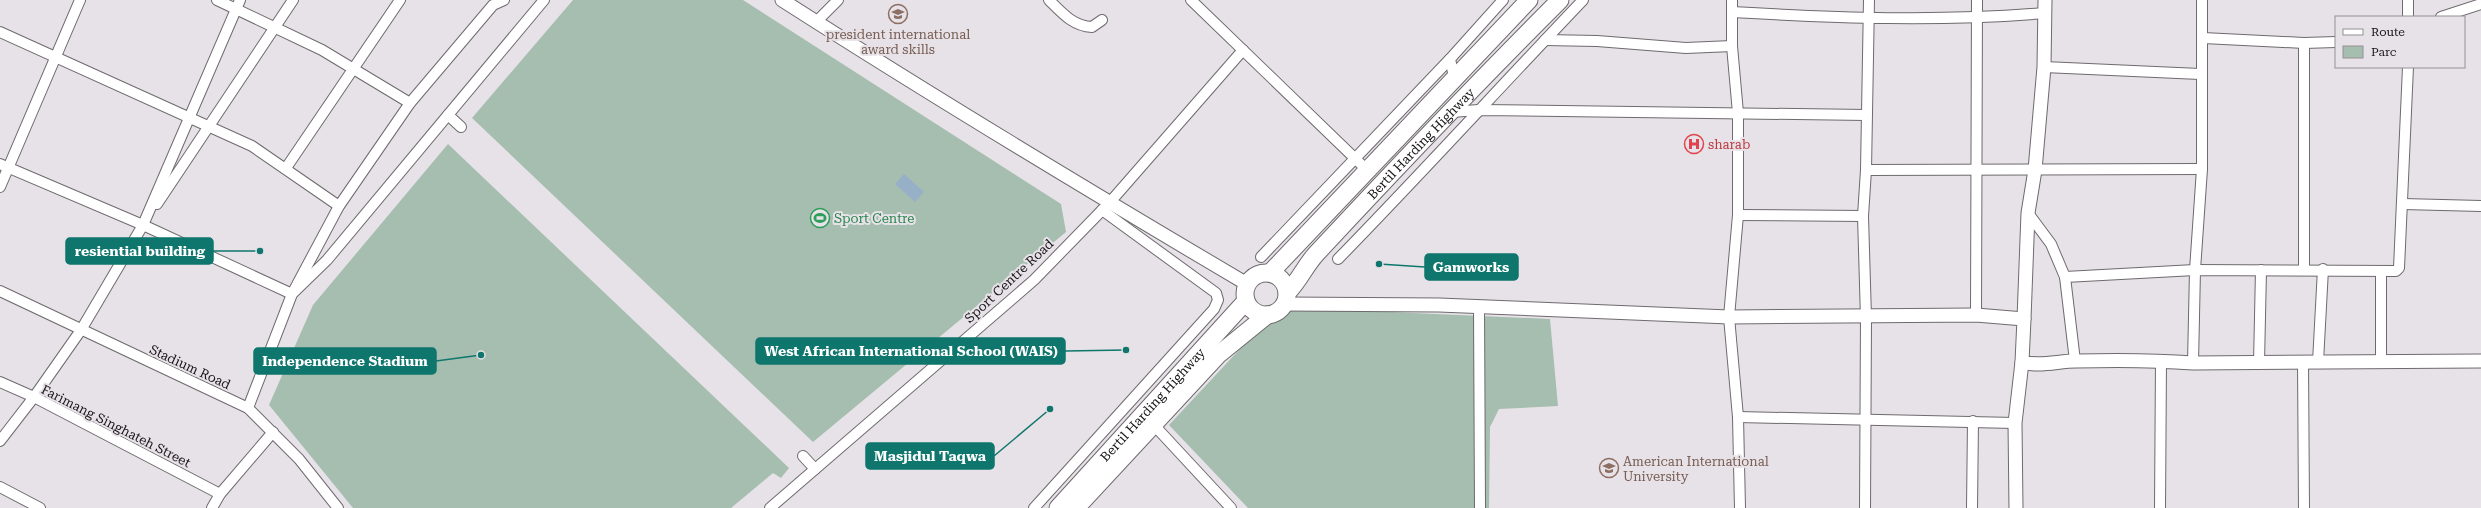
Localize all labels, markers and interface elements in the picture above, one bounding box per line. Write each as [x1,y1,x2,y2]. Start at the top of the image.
school or university icon: president international award skills [887,3,909,25]
legend [2335,16,2465,68]
text: Route [2371,25,2405,39]
place label: president international award skills [826,27,970,57]
text: Parc [2371,45,2397,59]
street label: Bertil Harding Highway [1364,84,1477,202]
hospital icon: sharab [1683,133,1705,155]
place label: sharab [1708,137,1750,152]
sports icon: Sport Centre [809,207,831,229]
place label: Sport Centre [834,211,914,226]
street label: Sport Centre Road [962,236,1057,326]
callout: resiential building [66,238,213,264]
text: resiential building [75,243,206,259]
callout: Gamworks [1425,254,1518,280]
text: Gamworks [1433,259,1509,275]
callout: West African International School (WAIS) [756,338,1065,364]
street label: Stadium Road [147,342,233,393]
text: West African International School (WAIS) [764,343,1058,359]
street label: Bertil Harding Highway [1097,344,1208,464]
callout: Independence Stadium [254,348,436,374]
text: Independence Stadium [262,353,428,369]
street label: Farimang Singhateh Street [39,382,193,470]
callout: Masjidul Taqwa [866,443,994,469]
text: Masjidul Taqwa [874,448,987,464]
place label: American International University [1623,454,1769,484]
school or university icon: American International University [1598,457,1620,479]

